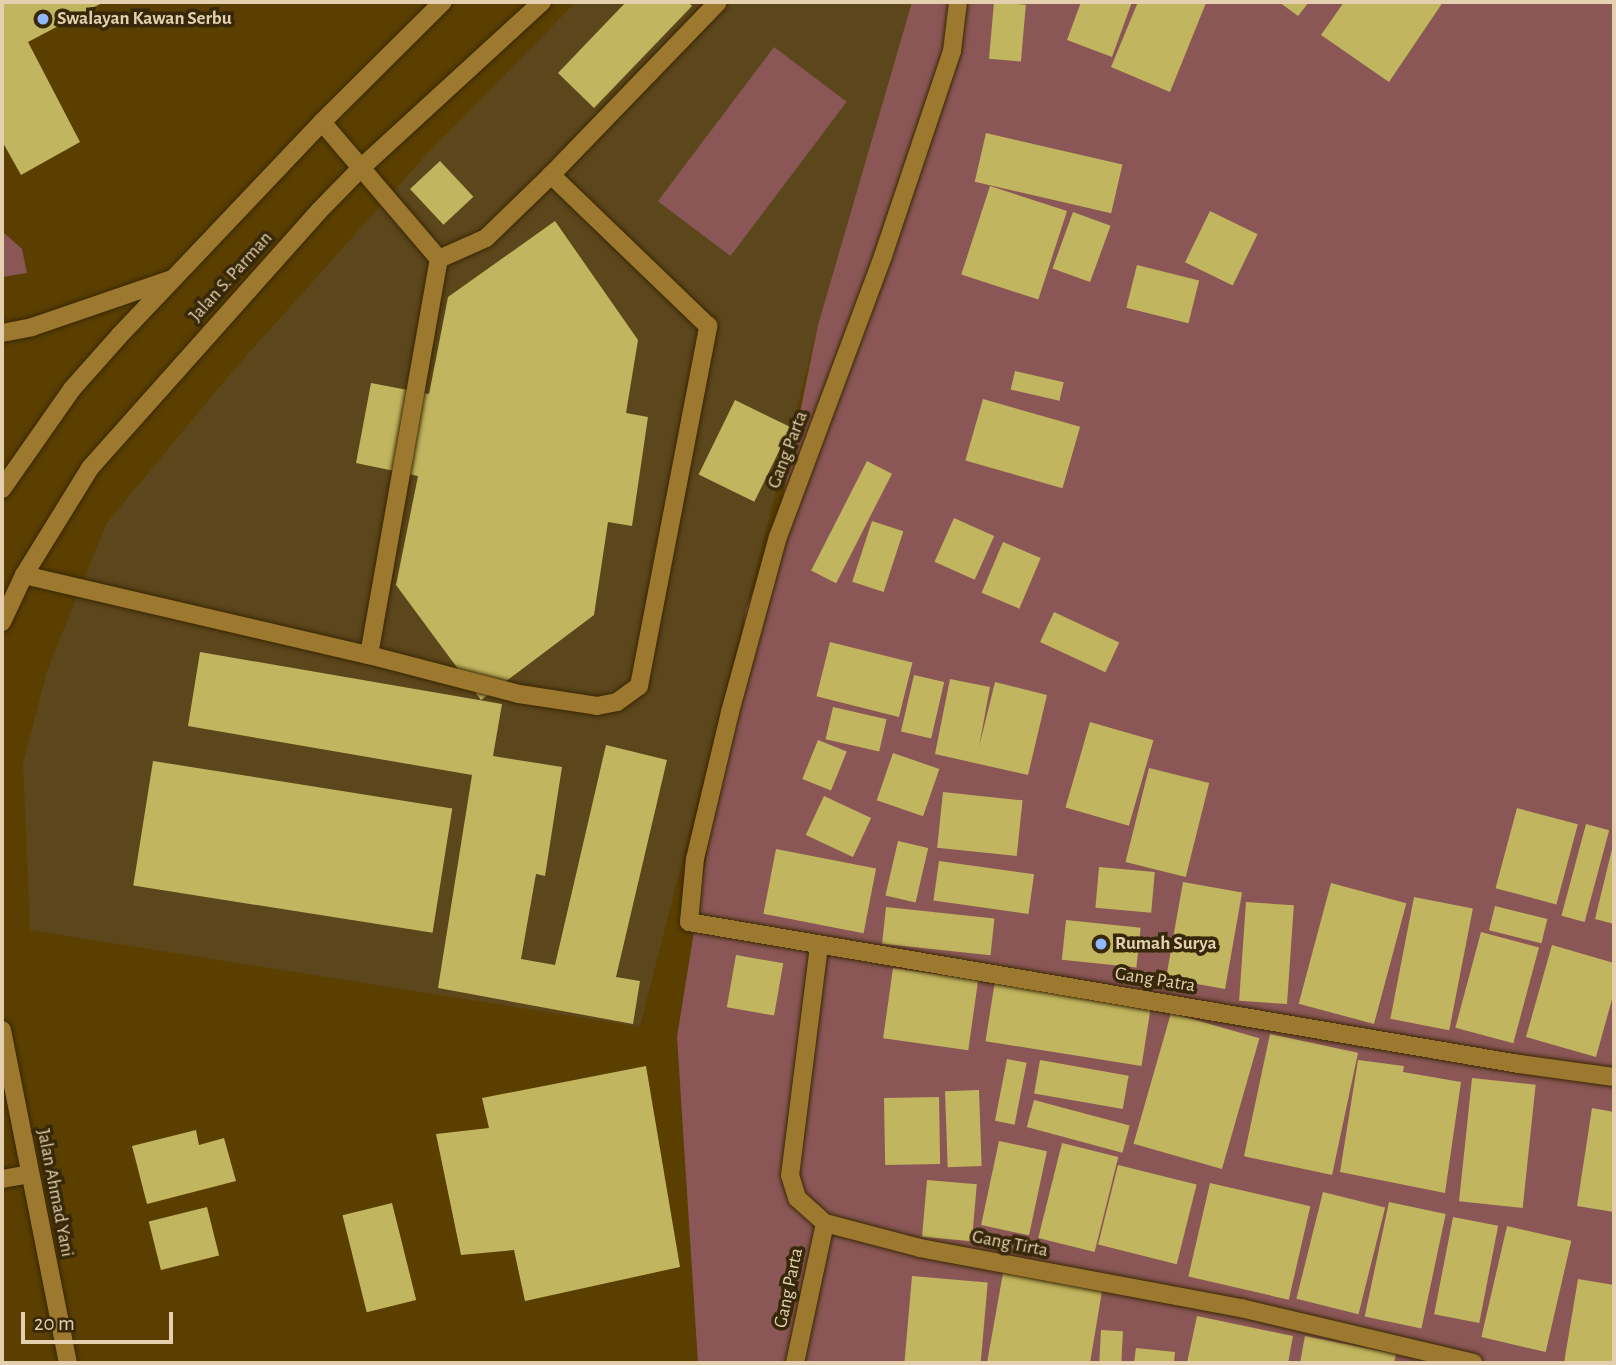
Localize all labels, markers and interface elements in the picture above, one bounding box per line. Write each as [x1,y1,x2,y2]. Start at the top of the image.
place label: Swalayan Kawan Serbu [57,8,232,30]
marker: Swalayan Kawan Serbu [35,11,51,27]
street label: Jalan S. Parman [185,227,277,327]
street label: Gang Parta [763,408,813,492]
place label: Rumah Surya [1115,933,1217,955]
marker: Rumah Surya [1093,936,1109,952]
street label: Gang Patra [1113,962,1197,998]
street label: Jalan Ahmad Yani [31,1127,79,1259]
street label: Gang Tirta [970,1225,1050,1263]
street label: Gang Parta [769,1246,809,1330]
scale bar [24,1298,177,1342]
text: 20 m [34,1313,75,1334]

